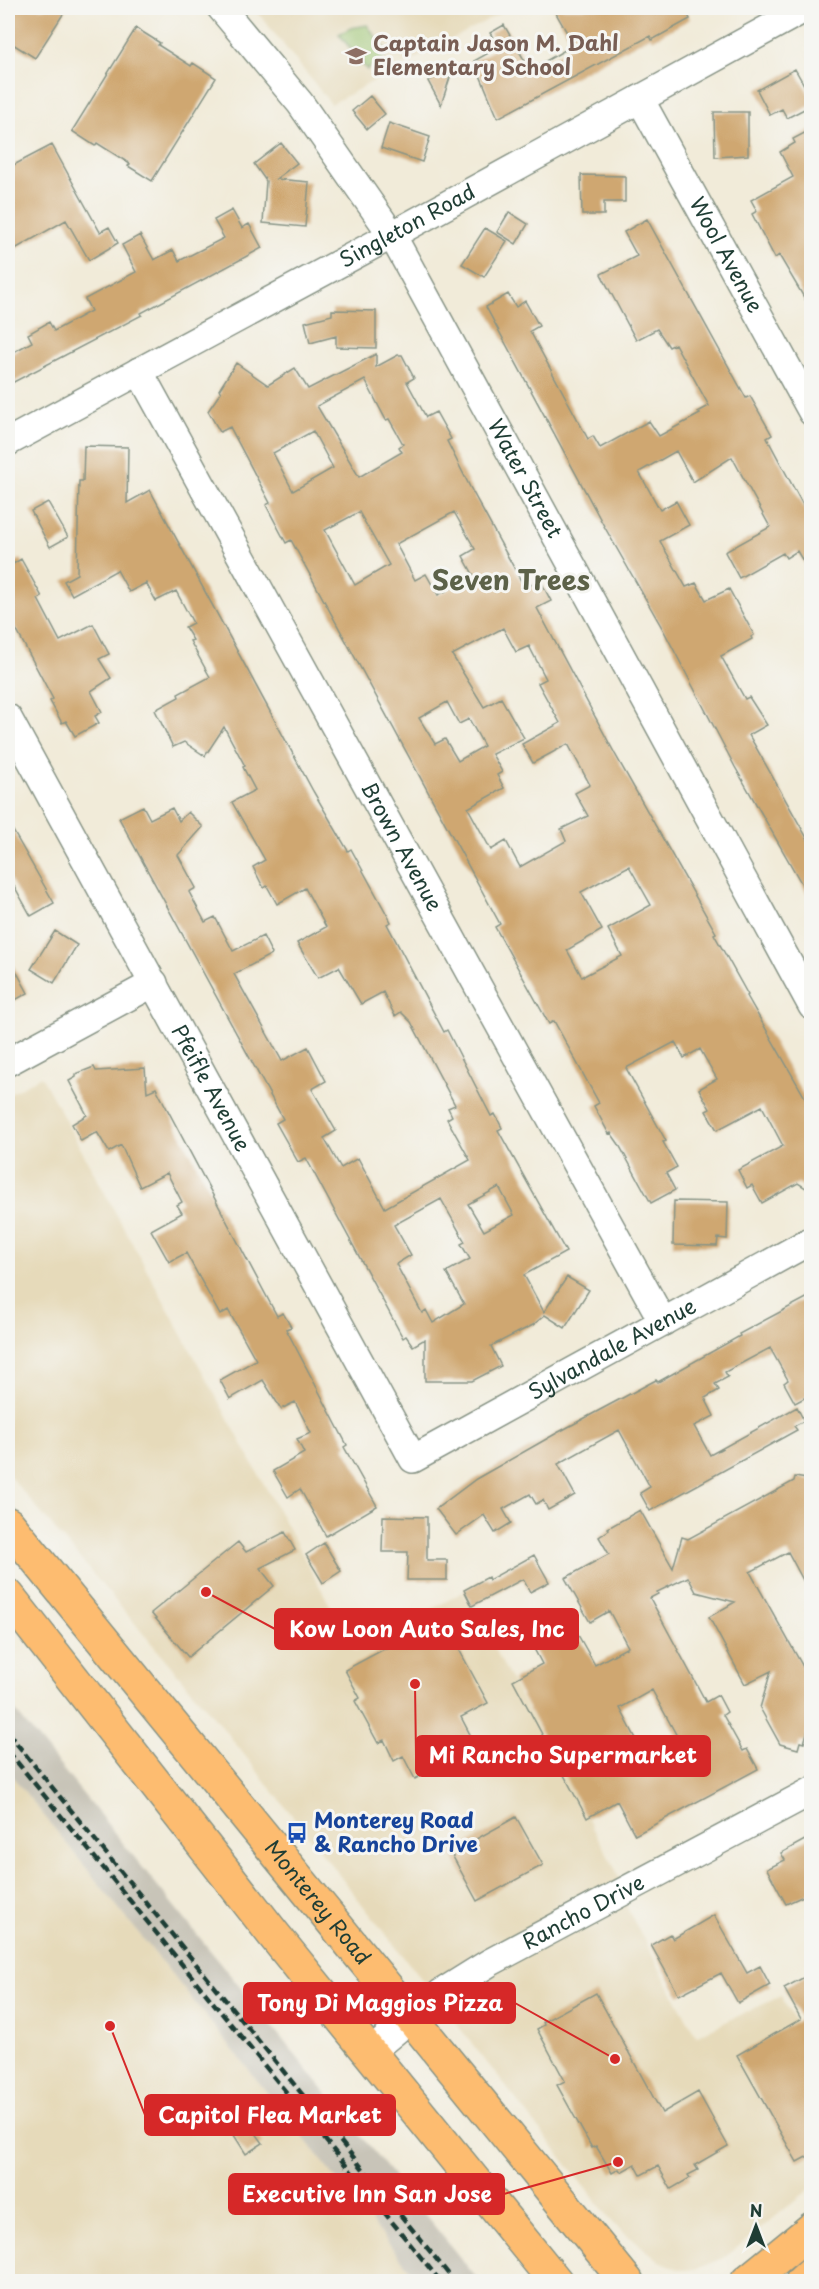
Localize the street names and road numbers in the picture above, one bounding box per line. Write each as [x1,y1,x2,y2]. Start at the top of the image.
street label: Singleton Road [333,174,480,275]
street label: Wool Avenue [683,190,772,318]
street label: Water Street [481,412,572,543]
street label: Brown Avenue [354,775,452,916]
street label: Pfeifle Avenue [164,1018,260,1157]
street label: Sylvandale Avenue [522,1289,701,1407]
street label: Monterey Road [258,1832,380,1971]
street label: Rancho Drive [516,1865,649,1957]

